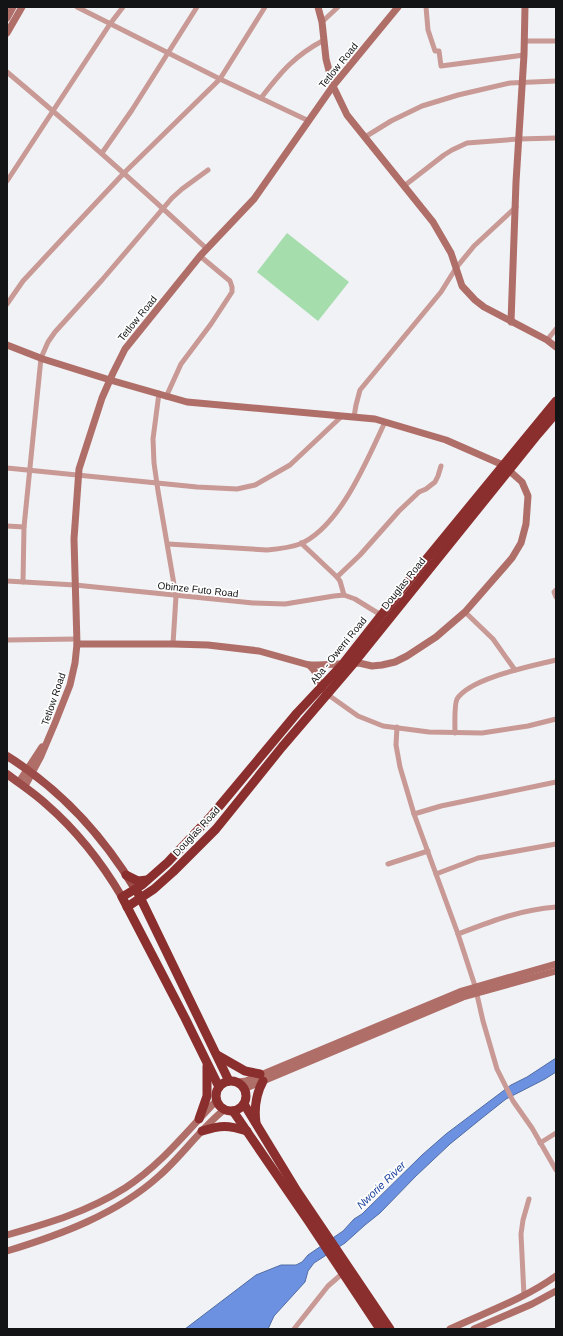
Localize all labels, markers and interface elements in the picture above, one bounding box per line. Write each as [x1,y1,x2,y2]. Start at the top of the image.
street label: Tetlow Road [317,40,360,90]
street label: Tetlow Road [116,293,159,343]
street label: Douglas Road [379,555,428,611]
street label: Obinze Futo Road [157,580,239,599]
street label: Aba - Owerri Road [308,615,369,686]
street label: Tetlow Road [39,671,68,727]
street label: Douglas Road [171,804,222,858]
water label: Nworie River [354,1158,409,1211]

